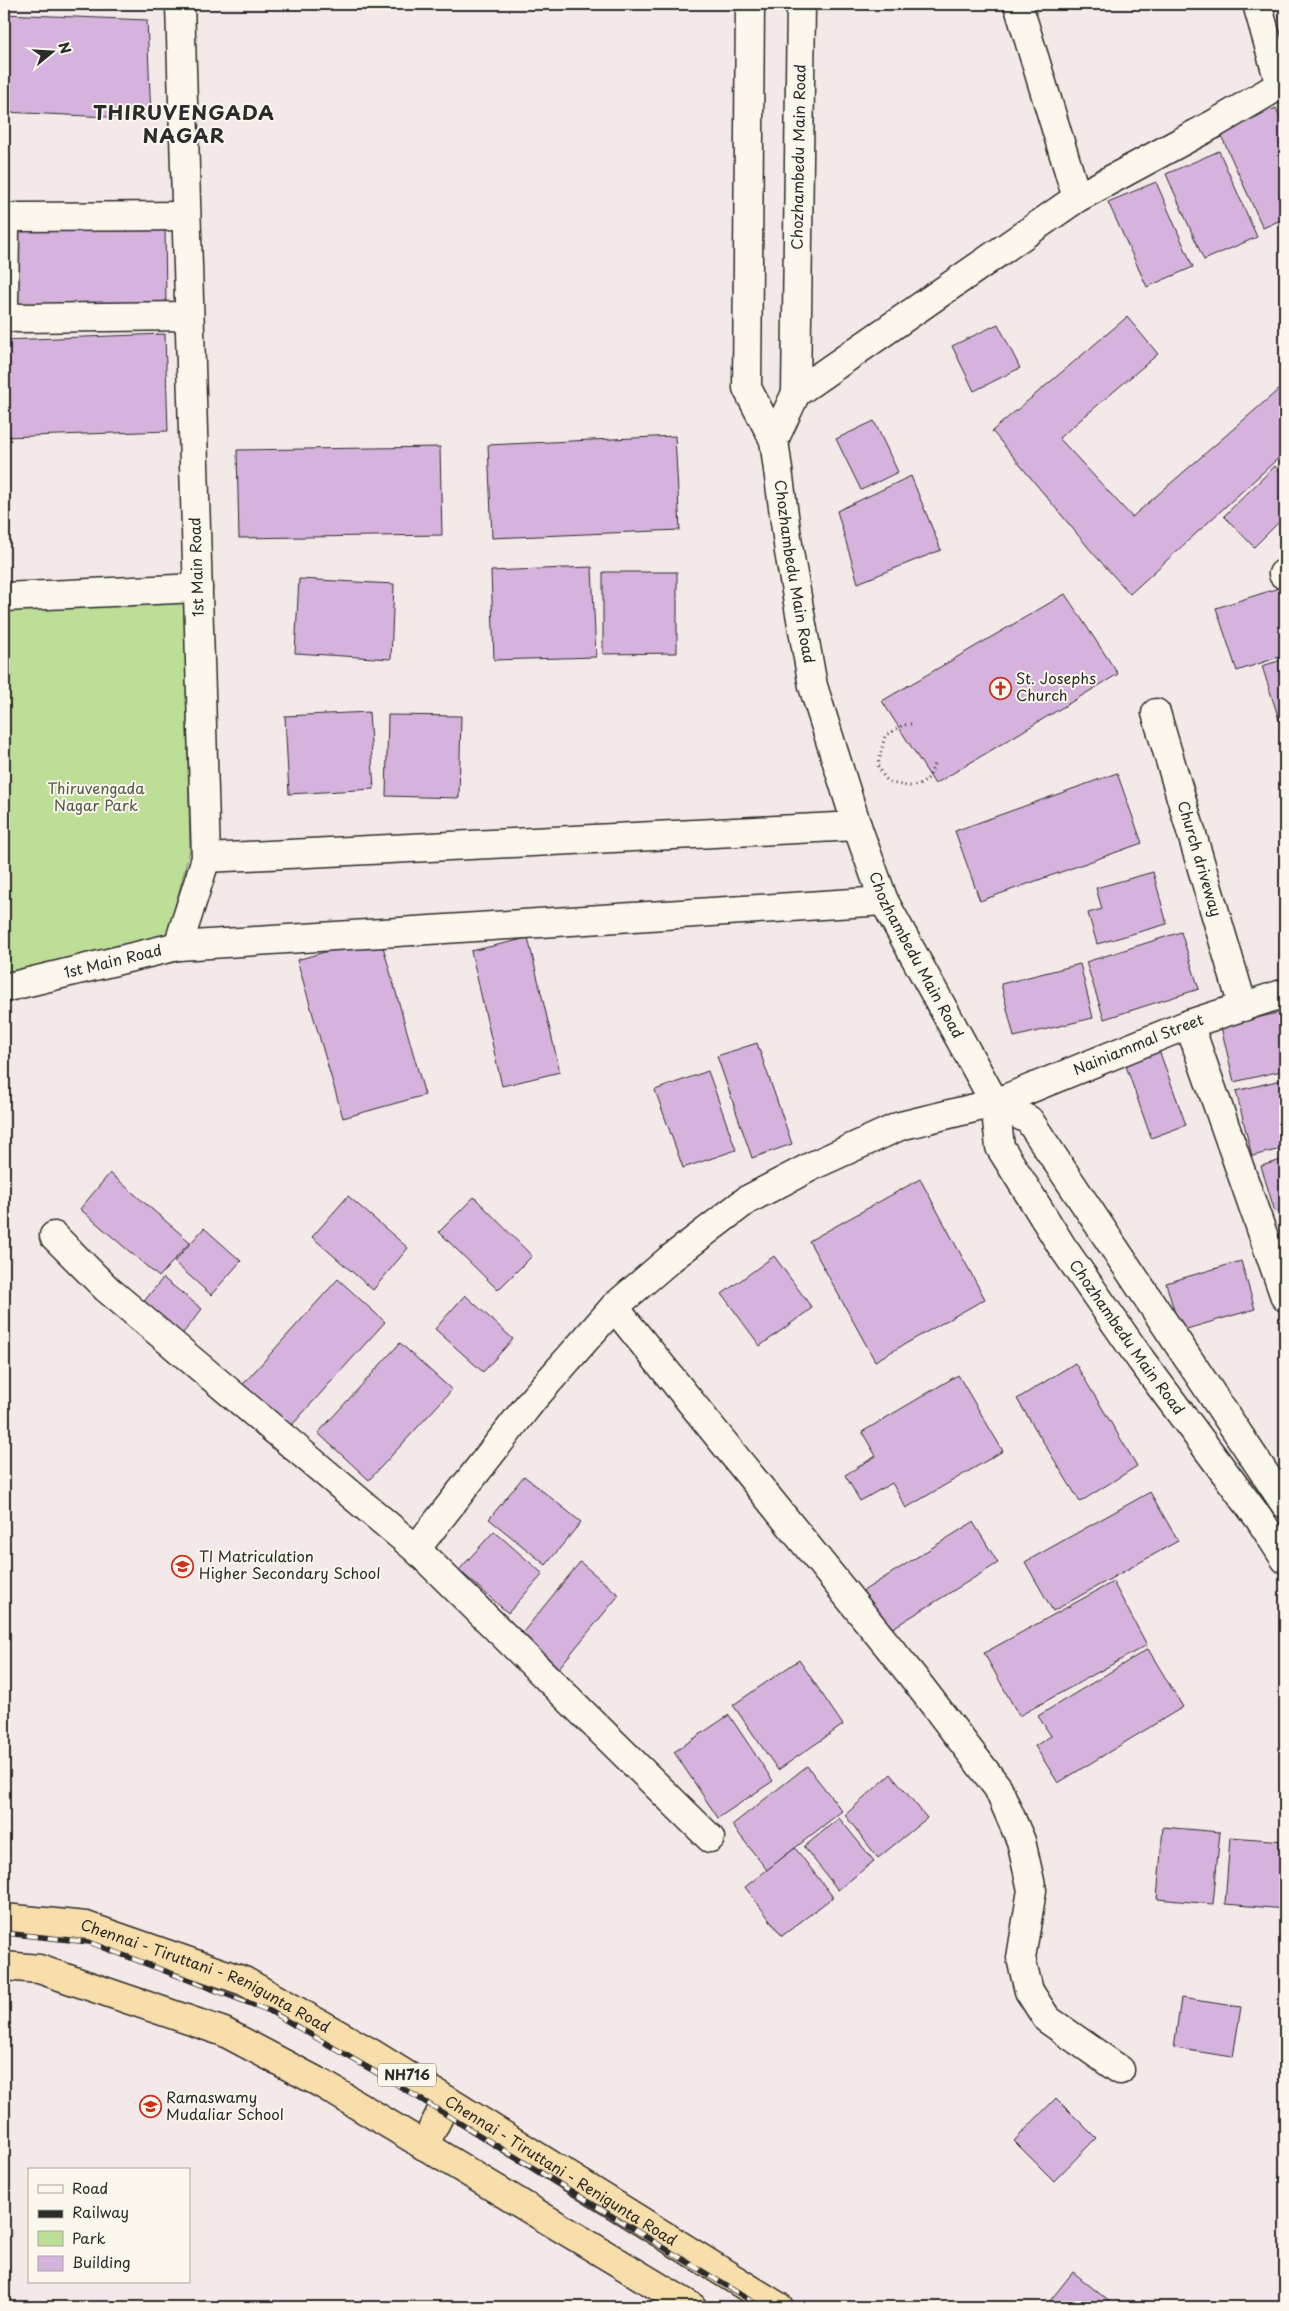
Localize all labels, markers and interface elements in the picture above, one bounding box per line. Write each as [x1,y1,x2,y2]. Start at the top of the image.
north arrow [28,28,78,78]
text: N [53,39,77,56]
street label: Chozhambedu Main Road [784,64,811,250]
district label: THIRUVENGADA NAGAR [93,97,275,150]
street label: Chozhambedu Main Road [769,478,822,665]
street label: 1st Main Road [182,517,209,617]
place label: St. Josephs Church [1016,666,1096,706]
church icon: St. Josephs Church [988,676,1012,700]
park label: Thiruvengada Nagar Park [47,776,145,816]
street label: Church driveway [1173,798,1229,919]
street label: Chozhambedu Main Road [864,868,970,1042]
street label: 1st Main Road [61,937,164,983]
street label: Nainiammal Street [1069,1007,1206,1080]
street label: Chozhambedu Main Road [1064,1254,1191,1419]
place label: TI Matriculation Higher Secondary School [199,1544,380,1584]
school or university icon: TI Matriculation Higher Secondary School [171,1554,195,1578]
street label: Chennai - Tiruttani - Renigunta Road [78,1912,335,2038]
road number: NH716 [378,2064,436,2086]
place label: Ramaswamy Mudaliar School [166,2085,284,2125]
street label: Chennai - Tiruttani - Renigunta Road [441,2089,682,2251]
school or university icon: Ramaswamy Mudaliar School [138,2095,162,2119]
legend [28,2168,190,2284]
text: Road [72,2176,108,2199]
text: Railway [72,2200,129,2223]
text: Park [72,2226,106,2249]
text: Building [72,2250,131,2273]

